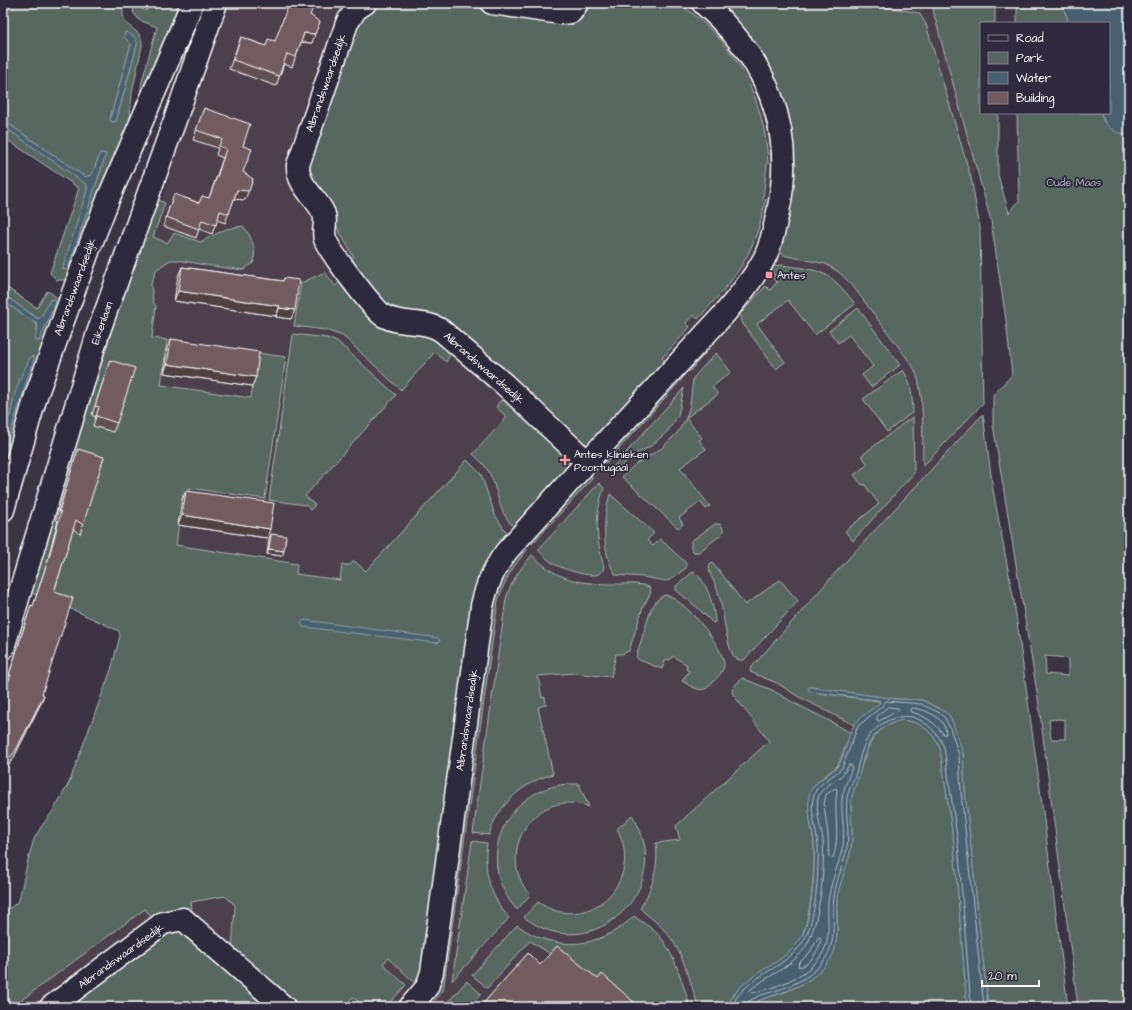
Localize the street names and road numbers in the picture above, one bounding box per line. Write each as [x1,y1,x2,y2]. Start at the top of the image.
street label: Albrandswaardsedijk [302,32,350,134]
street label: Albrandswaardsedijk [50,236,100,338]
street label: Eikenlaan [88,299,117,347]
street label: Albrandswaardsedijk [440,329,528,407]
street label: Albrandswaardsedijk [452,668,482,772]
street label: Albrandswaardsedijk [75,920,167,992]

